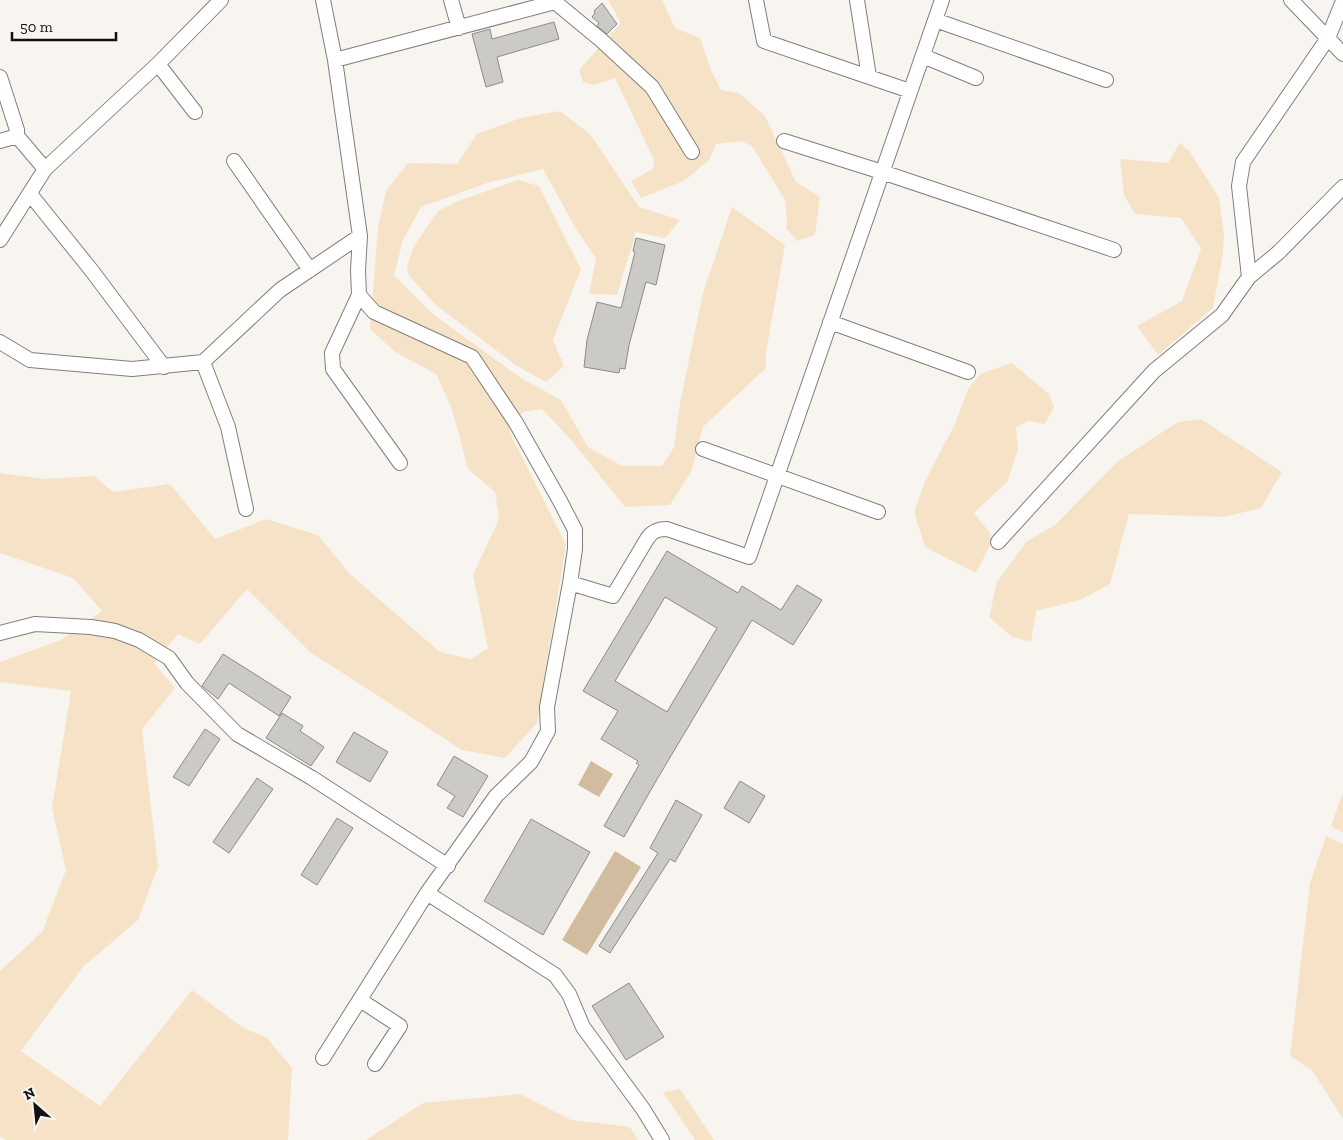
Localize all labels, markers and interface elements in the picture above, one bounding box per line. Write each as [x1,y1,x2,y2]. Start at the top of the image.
scale bar [12,10,116,42]
text: 50 m [20,18,53,36]
north arrow [10,1080,60,1130]
text: N [21,1084,38,1104]

